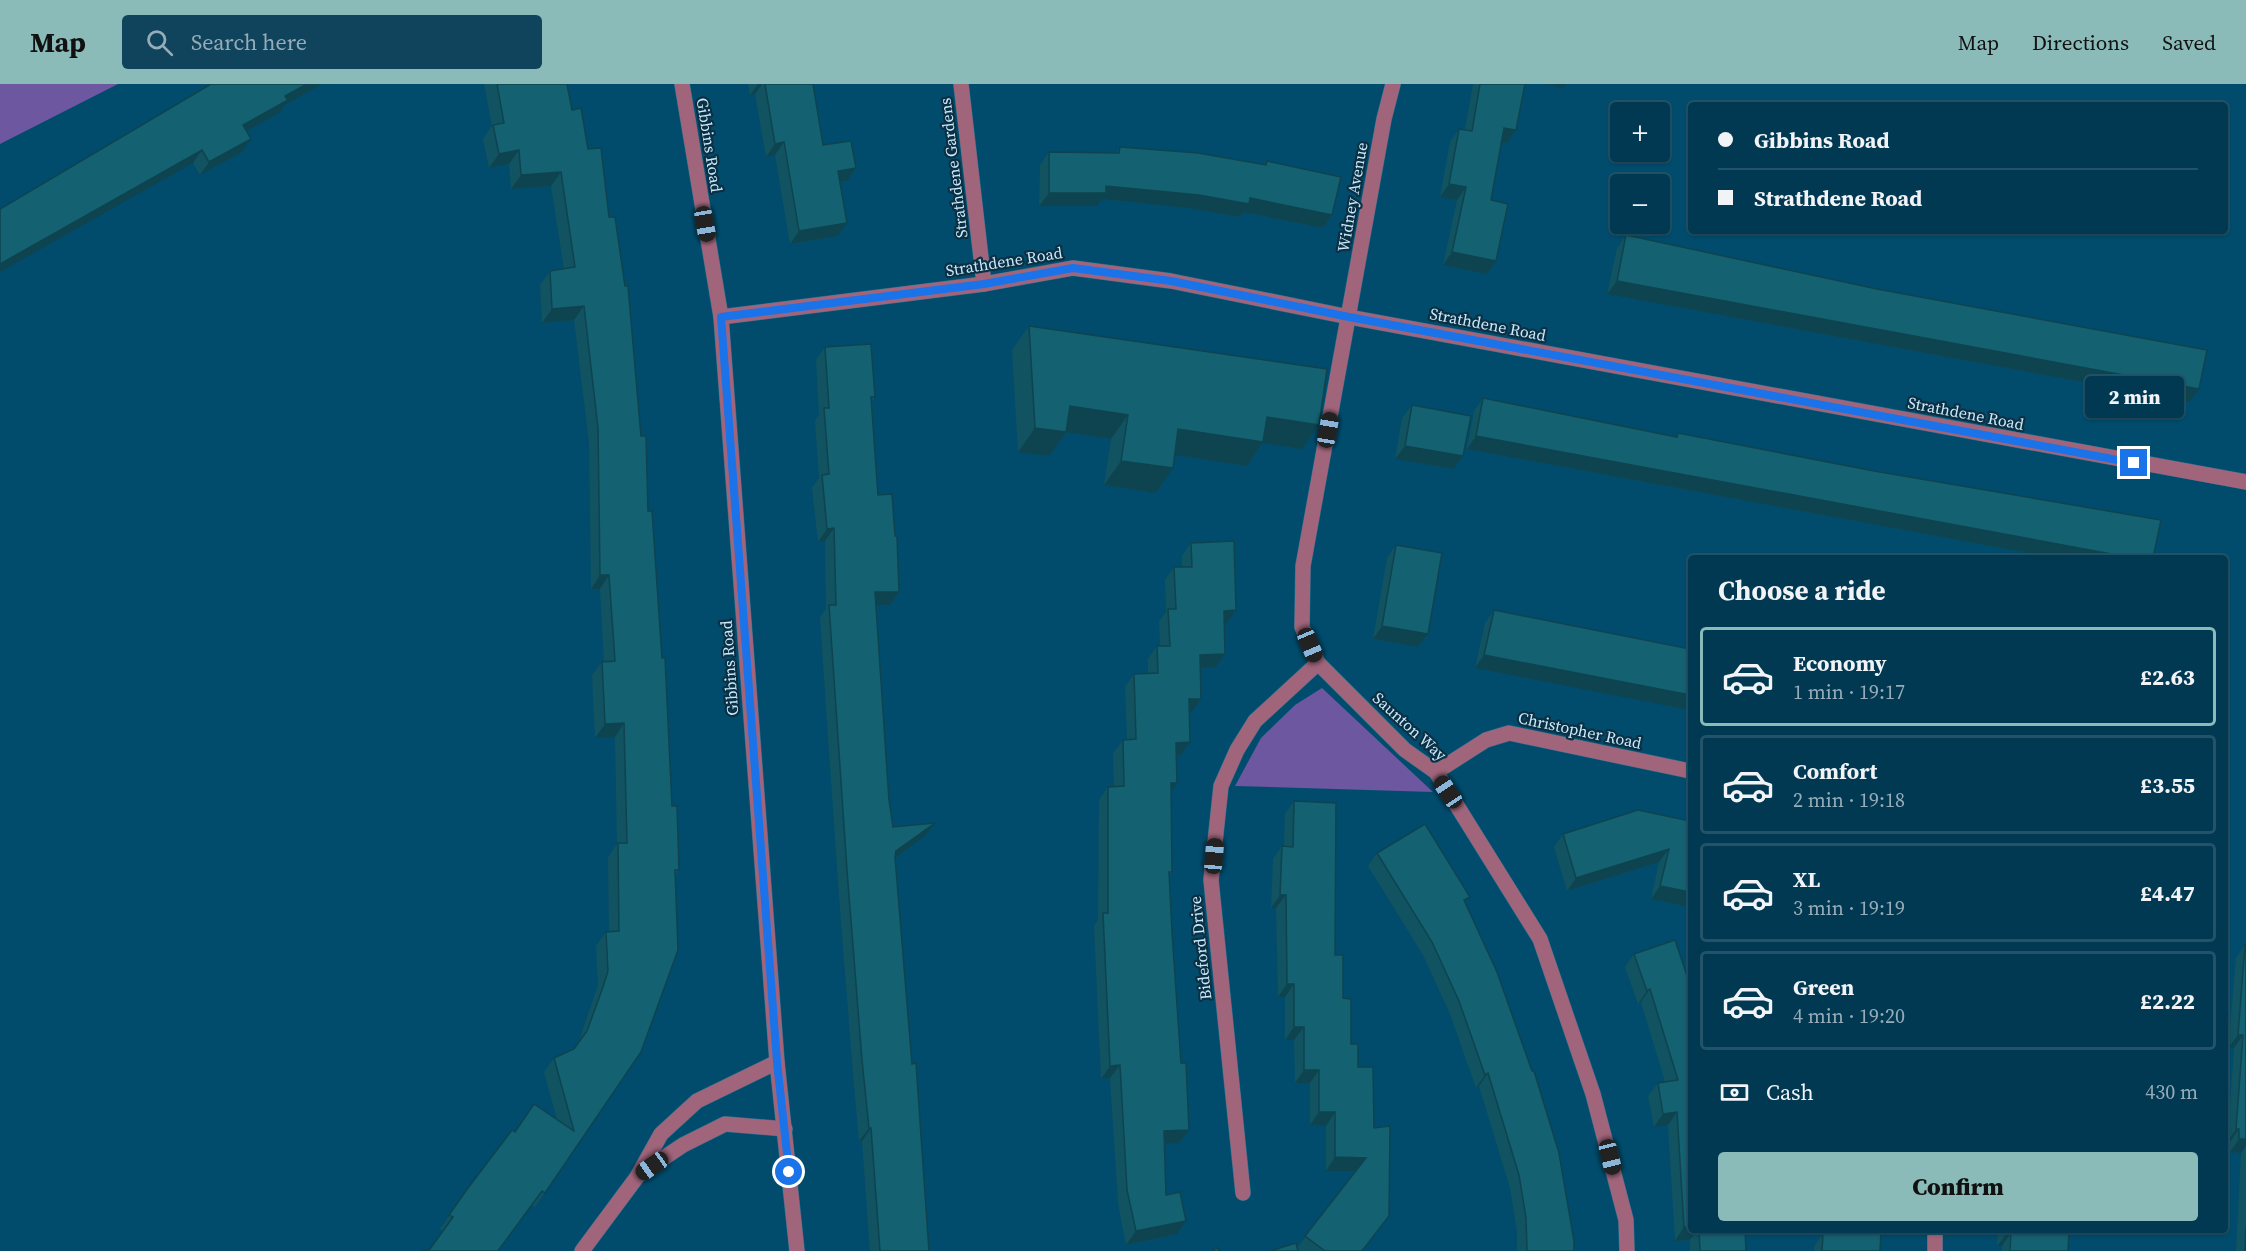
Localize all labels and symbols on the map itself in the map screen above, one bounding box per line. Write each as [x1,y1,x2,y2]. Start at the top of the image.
street label: Gibbins Road [692,96,728,194]
street label: Strathdene Gardens [933,97,973,239]
street label: Widney Avenue [1332,140,1372,254]
car [693,205,717,243]
street label: Strathdene Road [944,241,1064,281]
street label: Strathdene Road [1428,302,1548,346]
callout: 2 min [2084,376,2184,418]
street label: Strathdene Road [1906,391,2026,435]
car [1316,411,1340,449]
route end [2120,449,2147,476]
street label: Gibbins Road [715,620,743,716]
car [1295,625,1325,665]
street label: Saunton Way [1368,687,1452,766]
street label: Christopher Road [1516,706,1644,754]
car [1430,772,1466,812]
car [1203,837,1225,875]
street label: Bideford Drive [1184,895,1216,1001]
car [1597,1137,1623,1177]
car [632,1148,672,1184]
route start [775,1158,802,1185]

